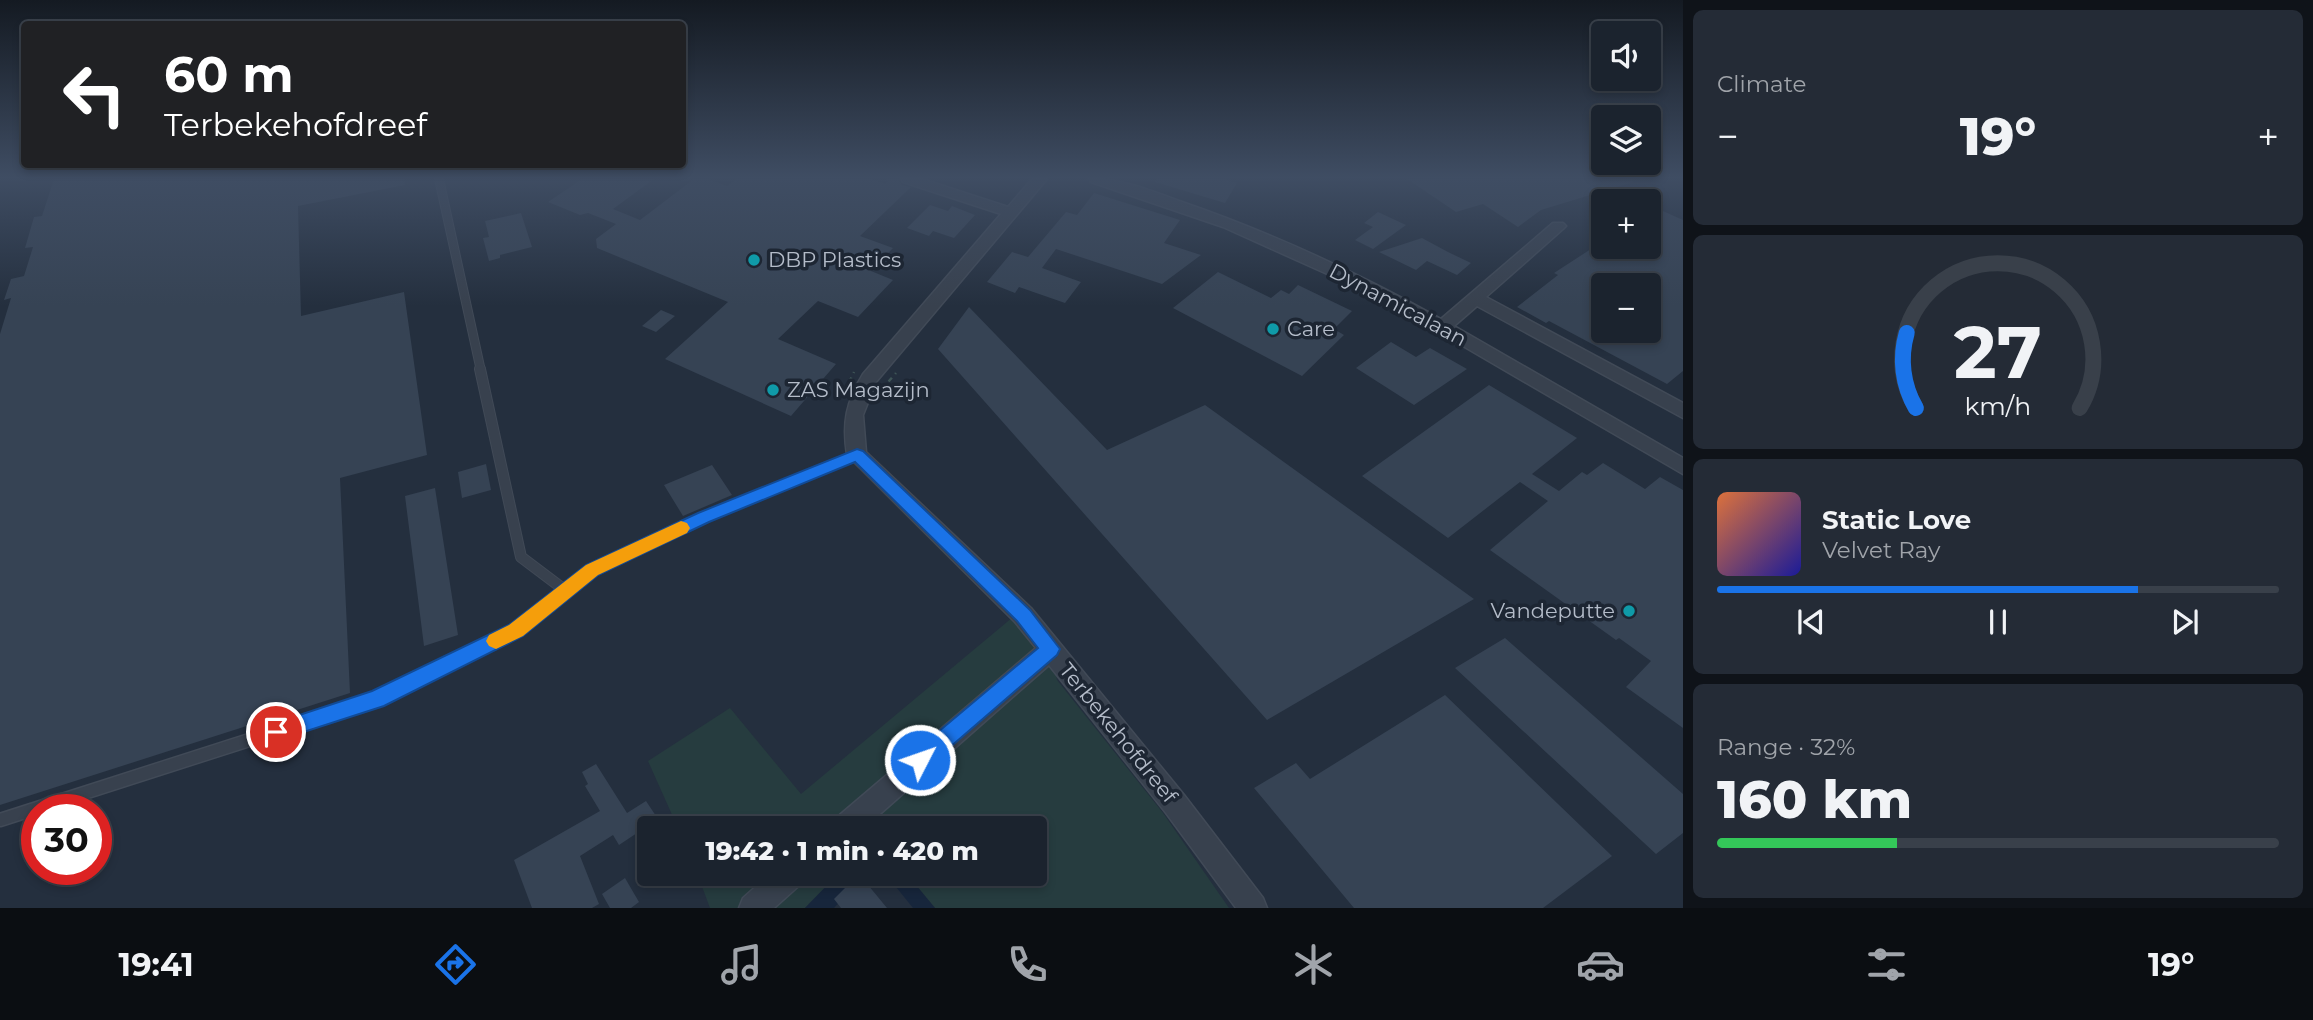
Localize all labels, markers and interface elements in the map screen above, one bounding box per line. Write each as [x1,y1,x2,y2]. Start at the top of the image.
map controls [1591,21,1661,343]
button: sound [1591,21,1661,91]
text: 60 m [164,45,294,104]
icon: left [49,49,140,140]
text: Climate [1717,70,1806,98]
text: Terbekehofdreef [164,105,427,144]
button: layers [1591,105,1661,175]
text: 19° [1960,105,2036,168]
text: − [1717,113,1739,160]
text: + [2257,113,2279,160]
button: + [1591,189,1661,259]
place label: DBP Plastics [768,247,901,272]
marker: DBP Plastics [746,252,762,268]
street label: Dynamicalaan [1325,258,1471,351]
button: − [1591,273,1661,343]
text: 27 [1954,308,2042,396]
place label: Care [1287,316,1335,341]
marker: Care [1265,321,1281,337]
place label: ZAS Magazijn [787,377,930,402]
marker: ZAS Magazijn [765,382,781,398]
text: km/h [1965,391,2031,421]
text: Static Love [1822,504,1971,536]
text: Velvet Ray [1822,536,1940,564]
place label: Vandeputte [1491,598,1615,623]
marker: Vandeputte [1621,603,1637,619]
icon: previous [1792,603,1830,641]
icon: pause [1979,603,2017,641]
icon: next [2166,603,2204,641]
street label: Terbekehofdreef [1054,658,1183,808]
pin [246,702,306,762]
icon: arrive [257,713,295,751]
position arrow [883,723,957,797]
text: Range · 32% [1717,733,1855,761]
text: 160 km [1717,768,1912,831]
speed limit sign: 30 [21,794,112,885]
text: 19:42 · 1 min · 420 m [705,835,979,867]
icon: directions [431,940,480,989]
icon: music [717,940,766,989]
icon: phone [1003,940,1052,989]
icon: climate [1289,940,1338,989]
icon: car [1576,940,1625,989]
icon: filters [1862,940,1911,989]
text: 19:41 [119,945,194,984]
text: 19° [2148,945,2194,984]

